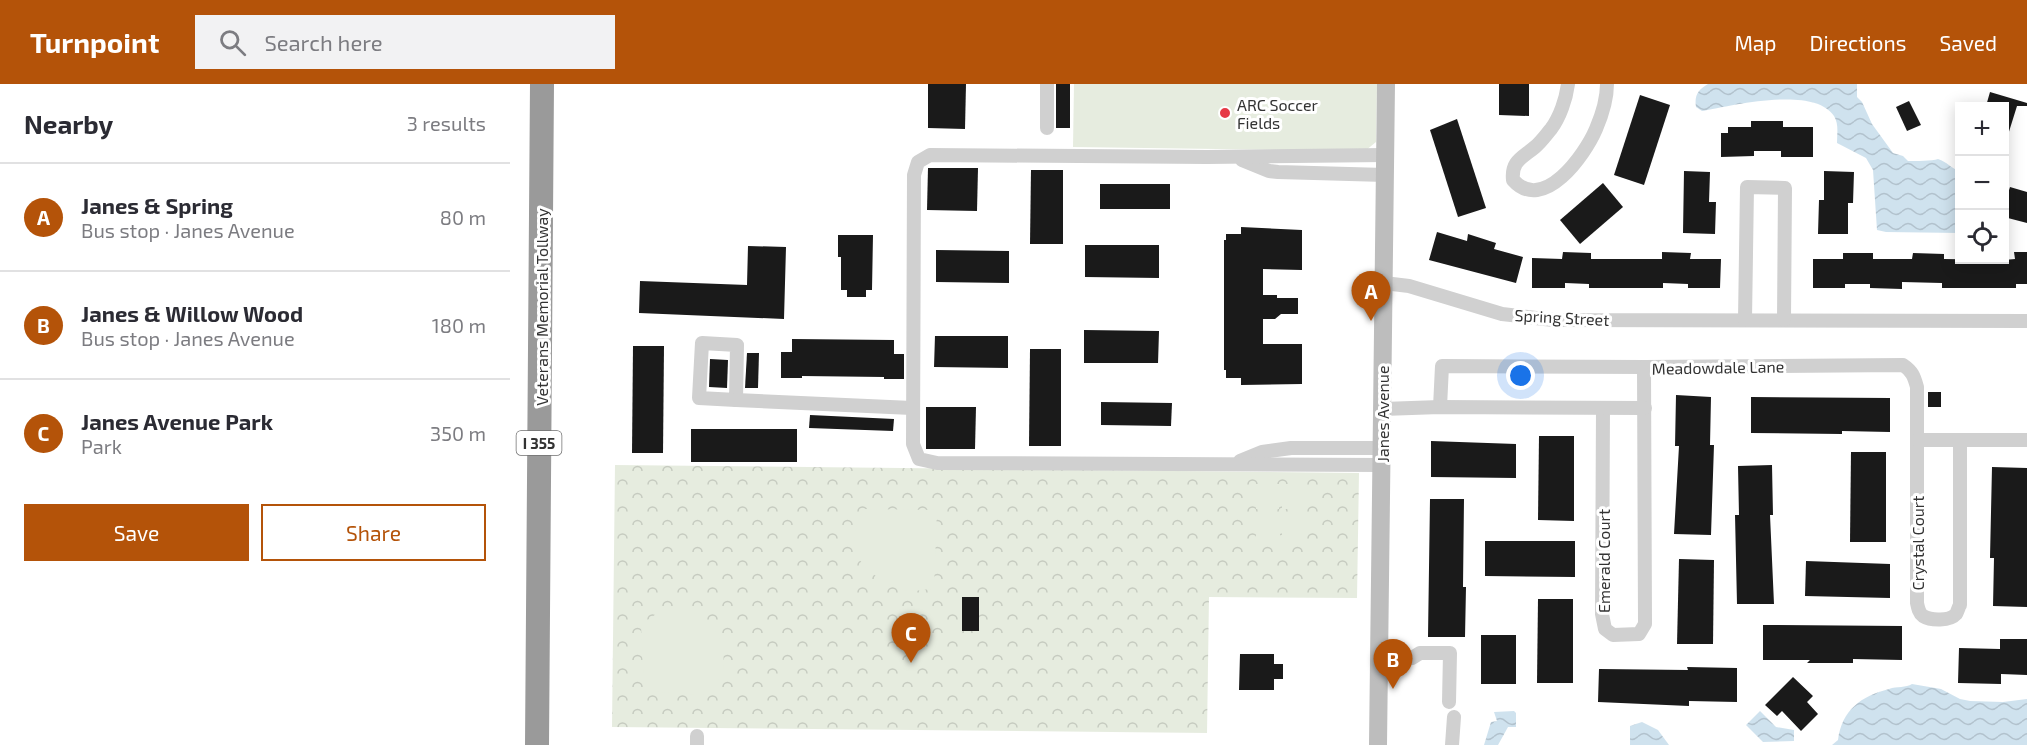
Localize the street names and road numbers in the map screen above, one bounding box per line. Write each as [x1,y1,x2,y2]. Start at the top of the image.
street label: Veterans Memorial Tollway [532,208,551,406]
street label: Spring Street [1514,305,1610,329]
street label: Meadowdale Lane [1652,356,1784,378]
street label: Janes Avenue [1373,365,1392,463]
road number: I 355 [516,431,561,455]
street label: Crystal Court [1908,496,1927,590]
street label: Emerald Court [1594,509,1613,613]

